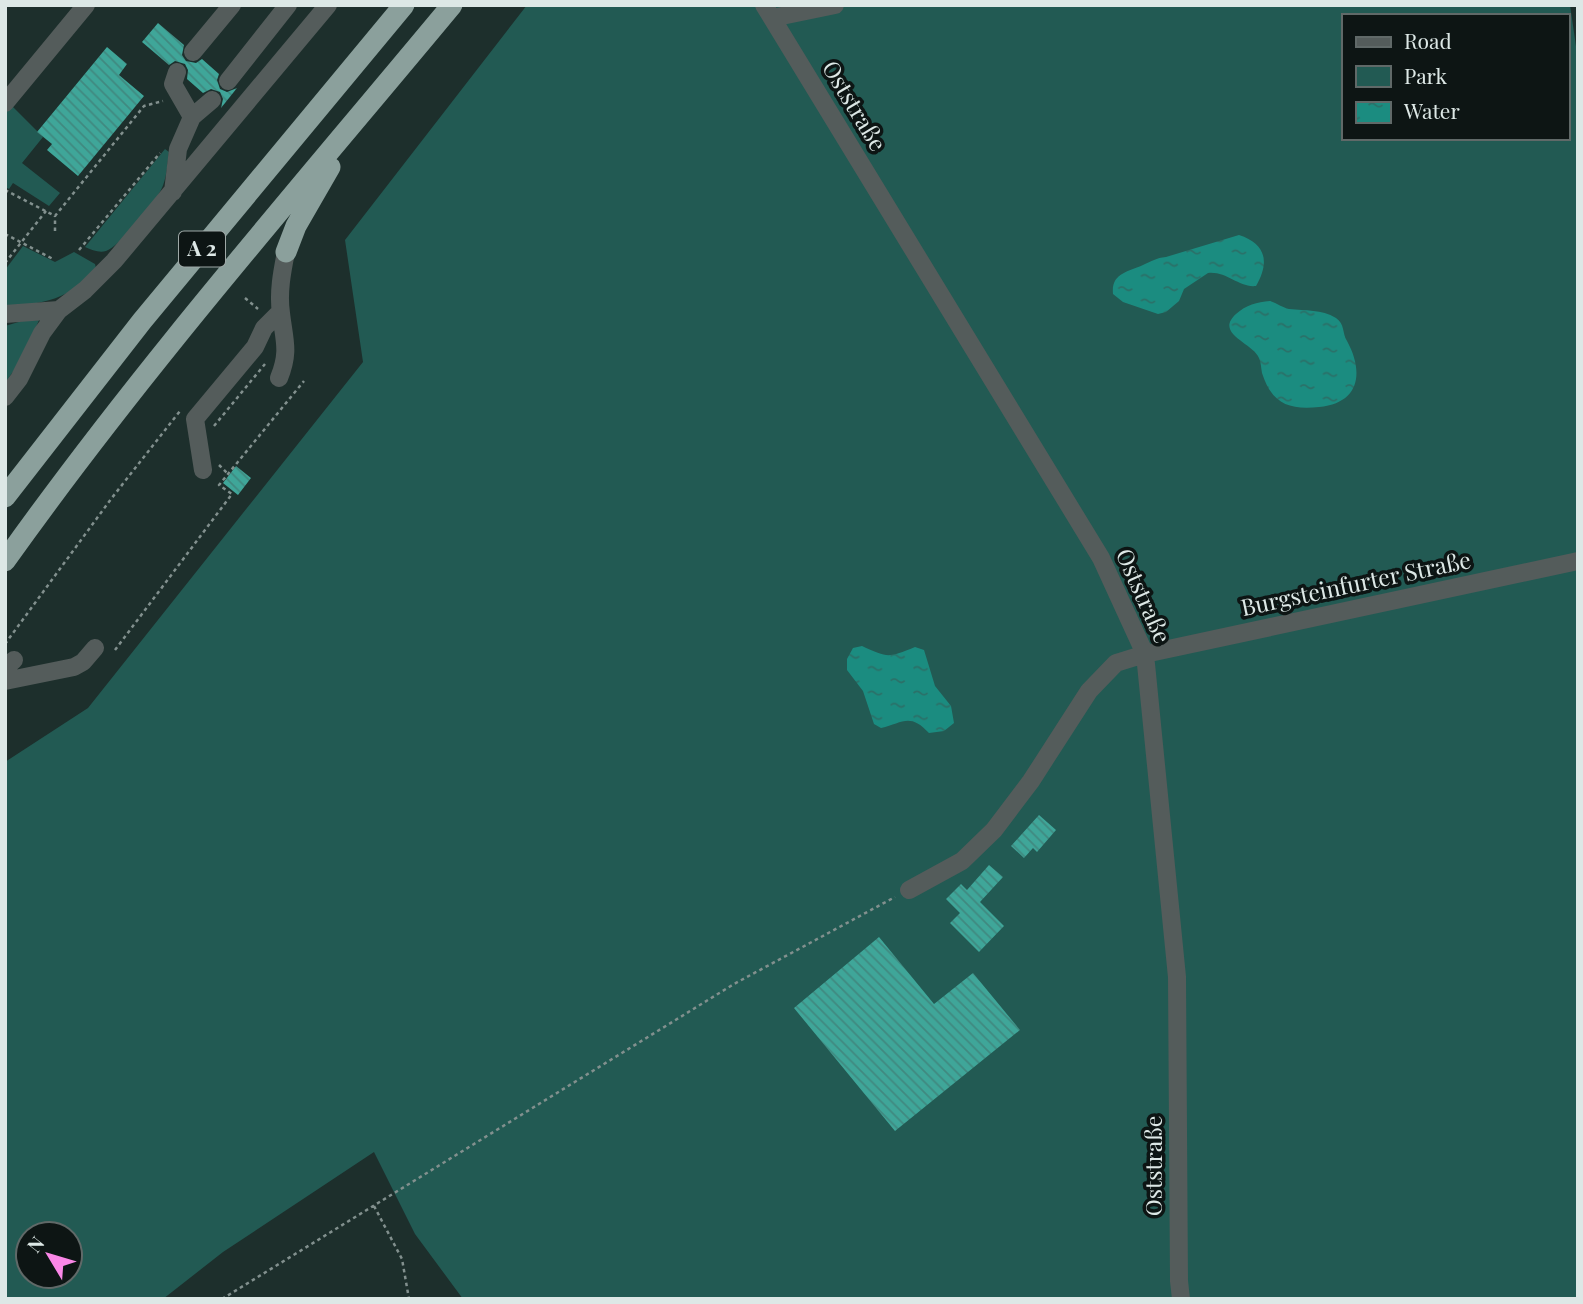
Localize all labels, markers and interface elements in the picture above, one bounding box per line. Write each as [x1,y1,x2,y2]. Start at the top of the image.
legend [1342,14,1569,140]
text: Road [1404,26,1452,54]
street label: Oststraße [816,54,894,156]
text: Park [1404,61,1448,89]
text: Water [1403,96,1460,124]
road number: A 2 [179,232,225,266]
street label: Oststraße [1110,543,1179,648]
street label: Burgsteinfurter Straße [1238,543,1474,622]
street label: Oststraße [1137,1116,1168,1216]
north arrow [14,1220,84,1290]
text: N [20,1230,49,1257]

